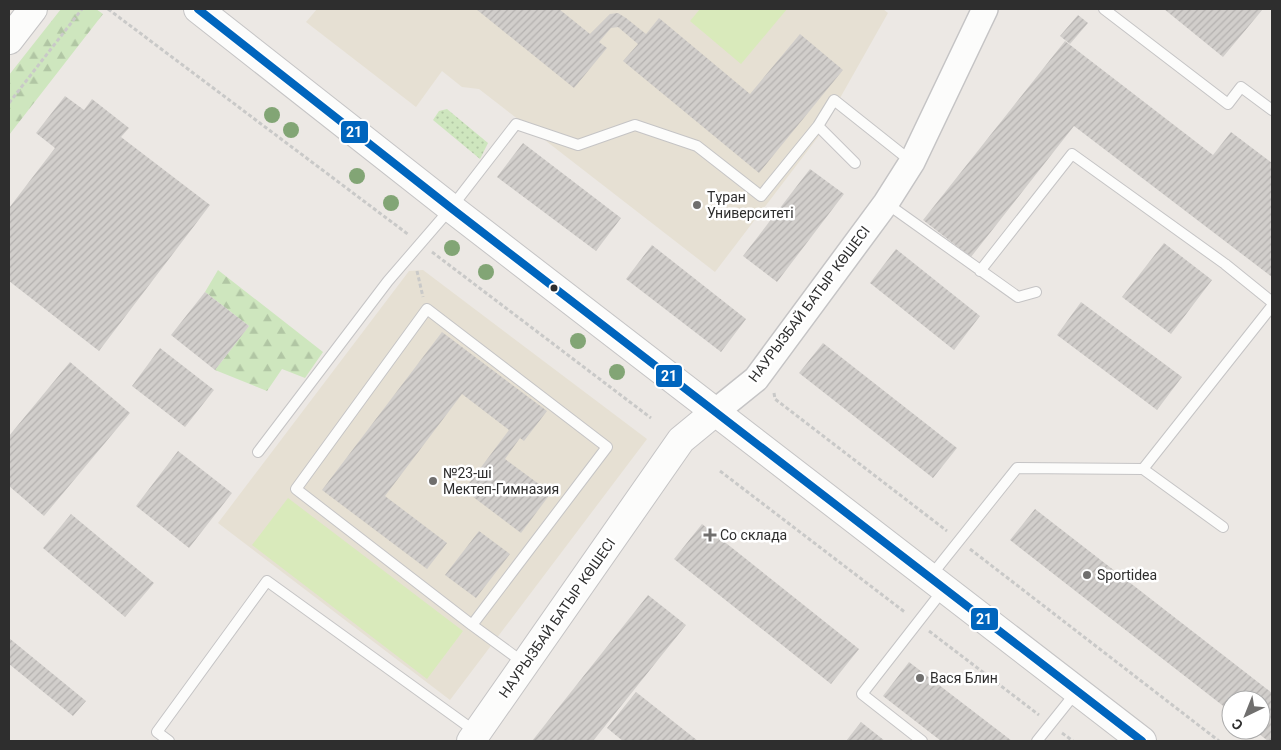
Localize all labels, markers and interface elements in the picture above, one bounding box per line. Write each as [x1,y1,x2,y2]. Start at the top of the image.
line badge: 21 [340,120,369,144]
text: 21 [346,124,362,140]
place label: Тұран Университеті [707,189,794,221]
marker: Тұран Университеті [691,199,703,211]
street label: НАУРЫЗБАЙ БАТЫР КӨШЕСІ [745,223,873,385]
unlabelled marker [549,283,559,293]
line badge: 21 [655,364,683,388]
text: 21 [661,368,677,384]
place label: №23-ші Мектеп-Гимназия [443,465,559,497]
marker: №23-ші Мектеп-Гимназия [427,475,439,487]
place label: Со склада [720,527,787,543]
marker: Со склада [704,529,716,541]
street label: НАУРЫЗБАЙ БАТЫР КӨШЕСІ [496,535,618,701]
place label: Sportidea [1097,567,1157,583]
marker: Sportidea [1081,569,1093,581]
line badge: 21 [970,607,999,631]
text: 21 [976,611,992,627]
place label: Вася Блин [930,670,998,686]
marker: Вася Блин [914,672,926,684]
north arrow [1221,690,1271,740]
text: С [1228,716,1246,733]

